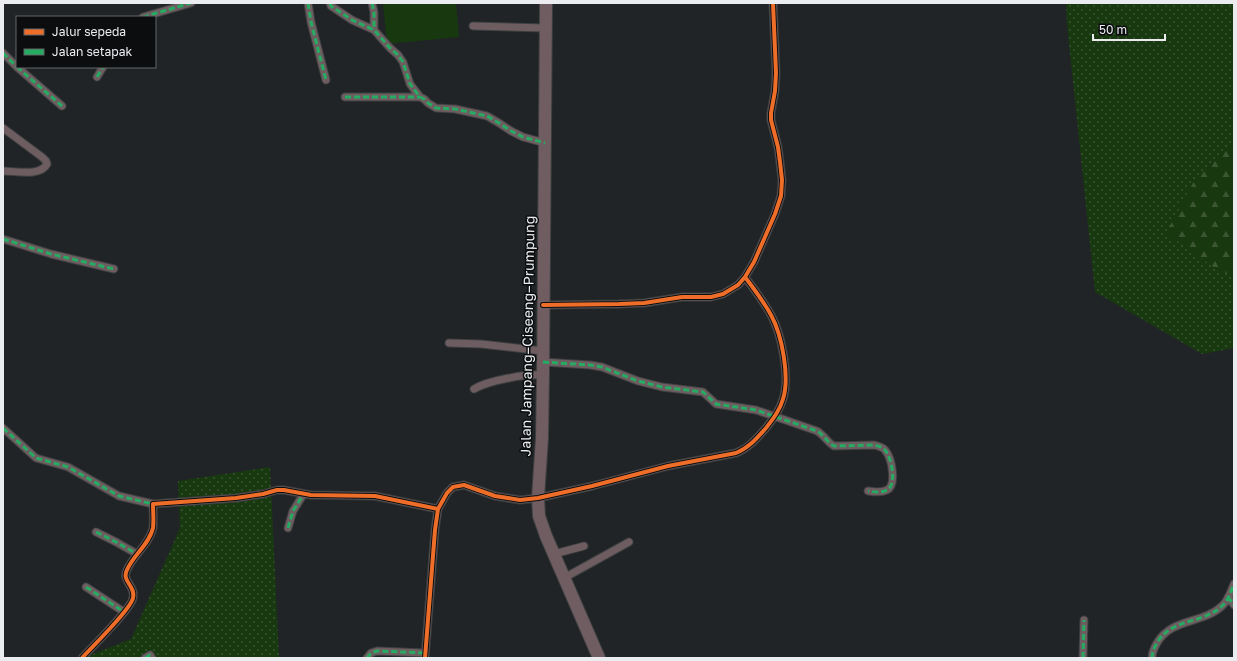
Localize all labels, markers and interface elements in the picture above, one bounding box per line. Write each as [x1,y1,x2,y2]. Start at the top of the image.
legend [16,16,156,68]
scale bar [1093,16,1165,42]
text: 50 m [1099,22,1127,37]
text: Jalur sepeda [52,24,126,39]
text: Jalan setapak [52,44,133,59]
street label: Jalan Jampang–Ciseeng–Prumpung [516,215,538,457]

